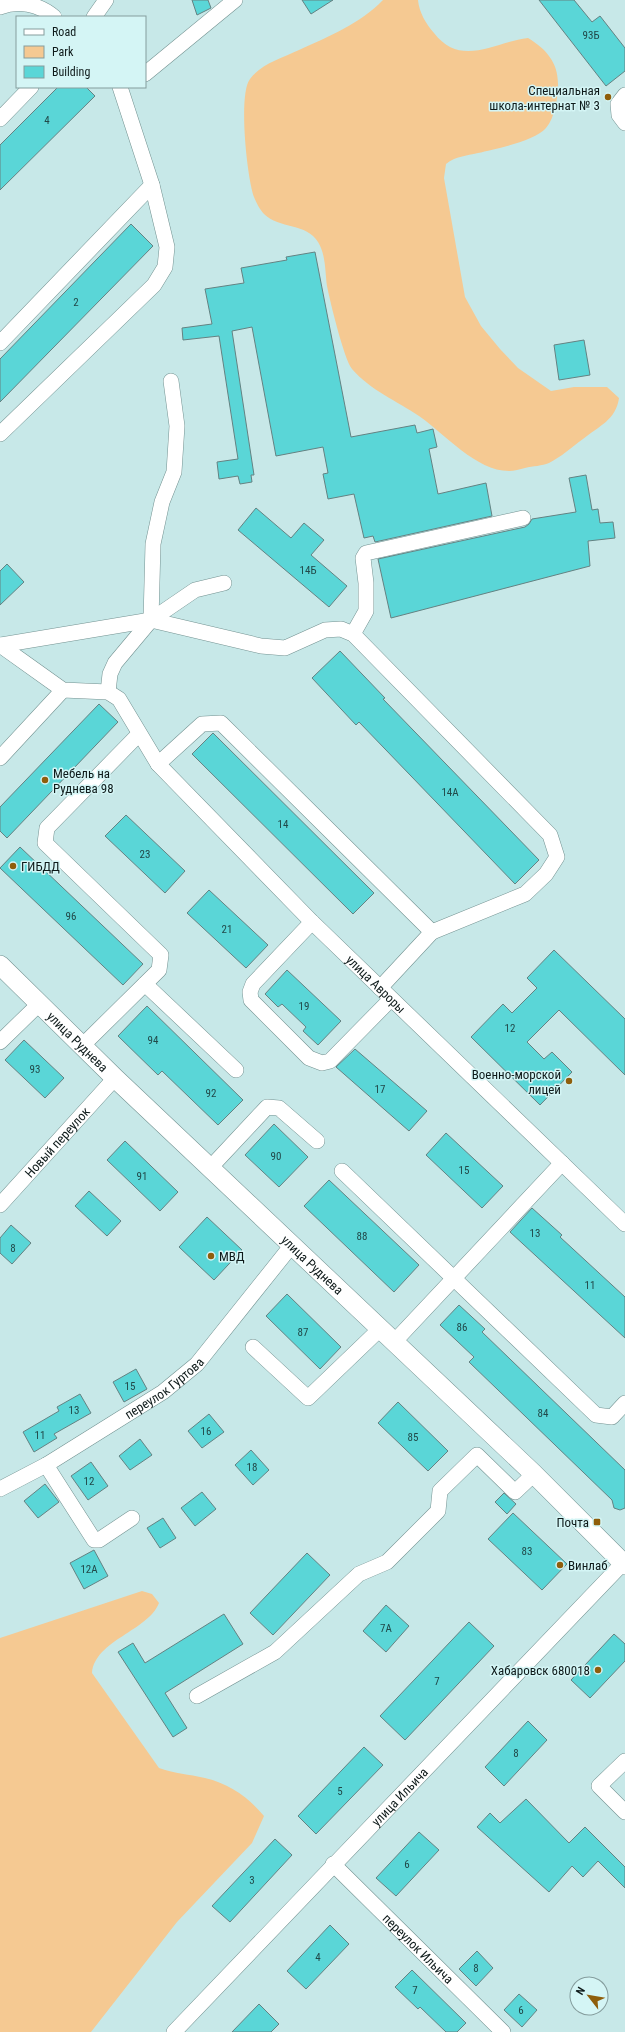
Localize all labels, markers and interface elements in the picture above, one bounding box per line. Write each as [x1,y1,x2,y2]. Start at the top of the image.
legend [16,16,146,88]
text: Road [52,25,76,39]
house number: 93Б [583,29,599,42]
text: Park [52,45,74,59]
text: Building [52,65,90,79]
place label: Специальная школа-интернат № 3 [489,83,600,113]
marker: Специальная школа-интернат № 3 [603,92,613,102]
house number: 4 [44,114,50,127]
house number: 2 [73,296,79,309]
house number: 14Б [300,564,316,577]
place label: Мебель на Руднева 98 [53,766,114,796]
marker: Мебель на Руднева 98 [40,775,50,785]
house number: 14А [441,786,459,799]
house number: 14 [278,818,289,831]
house number: 23 [140,848,150,861]
place label: ГИБДД [21,859,60,874]
marker: ГИБДД [8,861,18,871]
house number: 96 [66,910,76,923]
house number: 21 [222,923,232,936]
street label: улица Авроры [343,952,409,1016]
house number: 19 [299,1000,309,1013]
street label: улица Руднева [44,1009,111,1075]
house number: 12 [505,1022,515,1035]
house number: 94 [148,1034,159,1047]
house number: 93 [30,1063,40,1076]
place label: Военно-морской лицей [472,1067,561,1097]
marker: Военно-морской лицей [564,1076,574,1086]
house number: 17 [375,1083,385,1096]
house number: 92 [206,1087,216,1100]
street label: Новый переулок [22,1104,93,1180]
house number: 90 [271,1150,281,1163]
house number: 15 [459,1164,469,1177]
house number: 91 [137,1170,147,1183]
house number: 13 [530,1227,540,1240]
house number: 88 [357,1230,367,1243]
street label: улица Руднева [278,1232,346,1298]
house number: 8 [10,1242,16,1255]
place label: МВД [219,1249,245,1264]
marker: МВД [206,1251,216,1261]
house number: 11 [585,1279,595,1292]
house number: 86 [457,1321,467,1334]
house number: 87 [298,1326,308,1339]
street label: переулок Гуртова [122,1355,207,1422]
house number: 15 [125,1380,135,1393]
house number: 13 [69,1404,79,1417]
house number: 84 [538,1407,549,1420]
house number: 16 [201,1425,211,1438]
house number: 11 [35,1429,45,1442]
house number: 85 [408,1431,418,1444]
house number: 18 [247,1461,257,1474]
house number: 12 [84,1475,94,1488]
place label: Почта [557,1515,589,1530]
marker: Почта [592,1517,602,1527]
house number: 83 [522,1545,532,1558]
place label: Винлаб [568,1558,608,1573]
marker: Винлаб [555,1560,565,1570]
house number: 12А [80,1563,98,1576]
house number: 7А [380,1622,393,1635]
place label: Хабаровск 680018 [491,1663,590,1678]
marker: Хабаровск 680018 [593,1665,603,1675]
house number: 7 [434,1675,440,1688]
house number: 8 [513,1747,519,1760]
street label: улица Ильича [369,1765,431,1829]
house number: 5 [337,1785,343,1798]
house number: 6 [404,1858,410,1871]
house number: 3 [249,1874,255,1887]
street label: переулок Ильича [380,1911,456,1987]
house number: 4 [315,1951,321,1964]
house number: 8 [473,1962,479,1975]
north arrow [569,1976,609,2016]
house number: 7 [412,1984,418,1997]
text: N [574,1985,588,1997]
house number: 6 [518,2004,524,2017]

